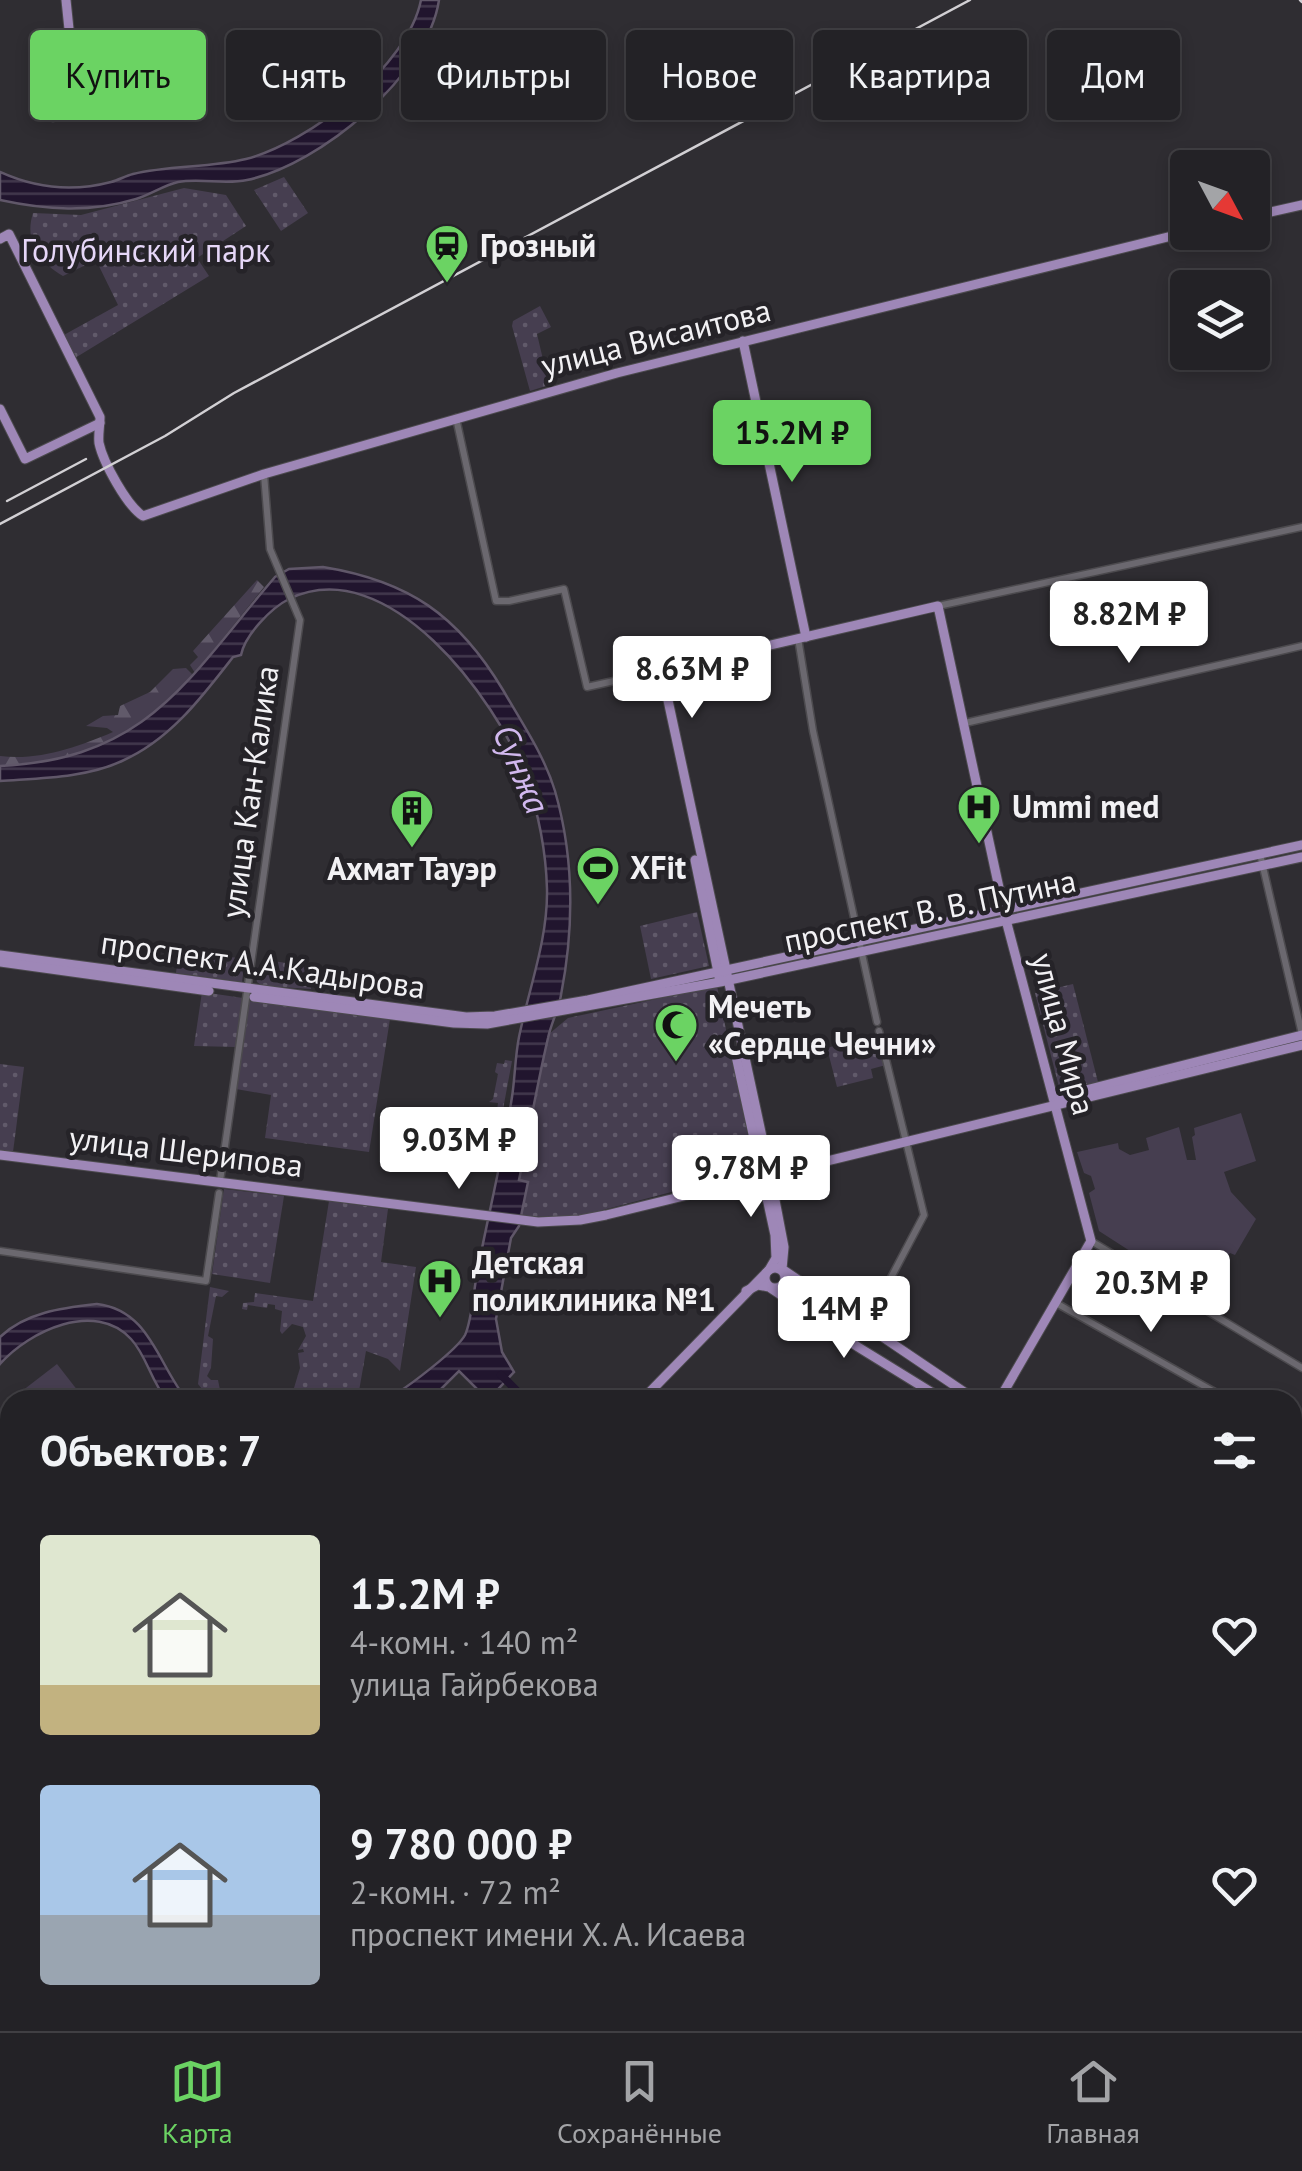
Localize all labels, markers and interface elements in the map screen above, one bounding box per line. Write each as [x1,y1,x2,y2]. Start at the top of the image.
chip: Купить [30,30,206,120]
chip: Снять [226,30,381,120]
chip: Фильтры [401,30,606,120]
chip: Новое [626,30,793,120]
chip: Квартира [813,30,1027,120]
chip: Дом [1047,30,1180,120]
north arrow [1170,150,1270,250]
map controls [1170,150,1270,370]
station icon: Грозный [424,223,470,284]
place label: Грозный [480,224,596,266]
park label: Голубинский парк [21,229,271,271]
button: layers [1170,270,1270,370]
street label: улица Висаитова [537,288,775,386]
pin: 15.2M ₽ [700,400,884,485]
text: 15.2M ₽ [735,411,849,453]
pin: 8.82M ₽ [1037,581,1221,666]
text: 8.82M ₽ [1072,592,1186,634]
pin: 8.63M ₽ [600,636,784,721]
text: 8.63M ₽ [635,647,749,689]
street label: улица Кан-Калика [211,663,288,921]
water label: Сунжа [483,717,561,820]
hospital icon: Ummi med [956,784,1002,845]
place label: Ummi med [1012,785,1160,827]
building icon: Ахмат Тауэр [389,788,435,849]
sports icon: XFit [575,845,621,906]
place label: XFit [630,846,687,888]
place label: Ахмат Тауэр [327,847,497,889]
street label: проспект В. В. Путина [780,859,1080,961]
street label: проспект А.А.Кадырова [98,920,428,1008]
street label: улица Мира [1022,948,1106,1119]
place label: Мечеть «Сердце Чечни» [708,985,936,1064]
mosque icon: Мечеть «Сердце Чечни» [653,1002,699,1063]
pin: 9.03M ₽ [367,1107,551,1192]
street label: улица Шерипова [67,1116,305,1186]
text: 9.03M ₽ [402,1118,516,1160]
pin: 9.78M ₽ [659,1135,843,1220]
text: 9.78M ₽ [694,1146,808,1188]
place label: Детская поликлиника №1 [472,1241,716,1320]
pin: 20.3M ₽ [1059,1250,1243,1335]
hospital icon: Детская поликлиника №1 [417,1258,463,1319]
text: 20.3M ₽ [1094,1261,1208,1303]
pin: 14M ₽ [774,1276,914,1361]
text: 14M ₽ [800,1287,888,1329]
text: Объектов: 7 [40,1423,261,1478]
icon: filters [1207,1423,1262,1478]
text: 15.2M ₽ [350,1566,500,1621]
icon: home [120,1575,240,1695]
icon: heart [1207,1608,1262,1663]
text: 4-комн. · 140 m² [350,1621,578,1663]
text: улица Гайрбекова [350,1663,599,1705]
text: 9 780 000 ₽ [350,1816,572,1871]
icon: home [120,1825,240,1945]
icon: heart [1207,1858,1262,1913]
text: 2-комн. · 72 m² [350,1871,561,1913]
text: проспект имени Х. А. Исаева [350,1913,746,1955]
tab: Карта [162,2054,233,2151]
tab: Сохранённые [557,2054,722,2151]
tab: Главная [1046,2054,1140,2151]

